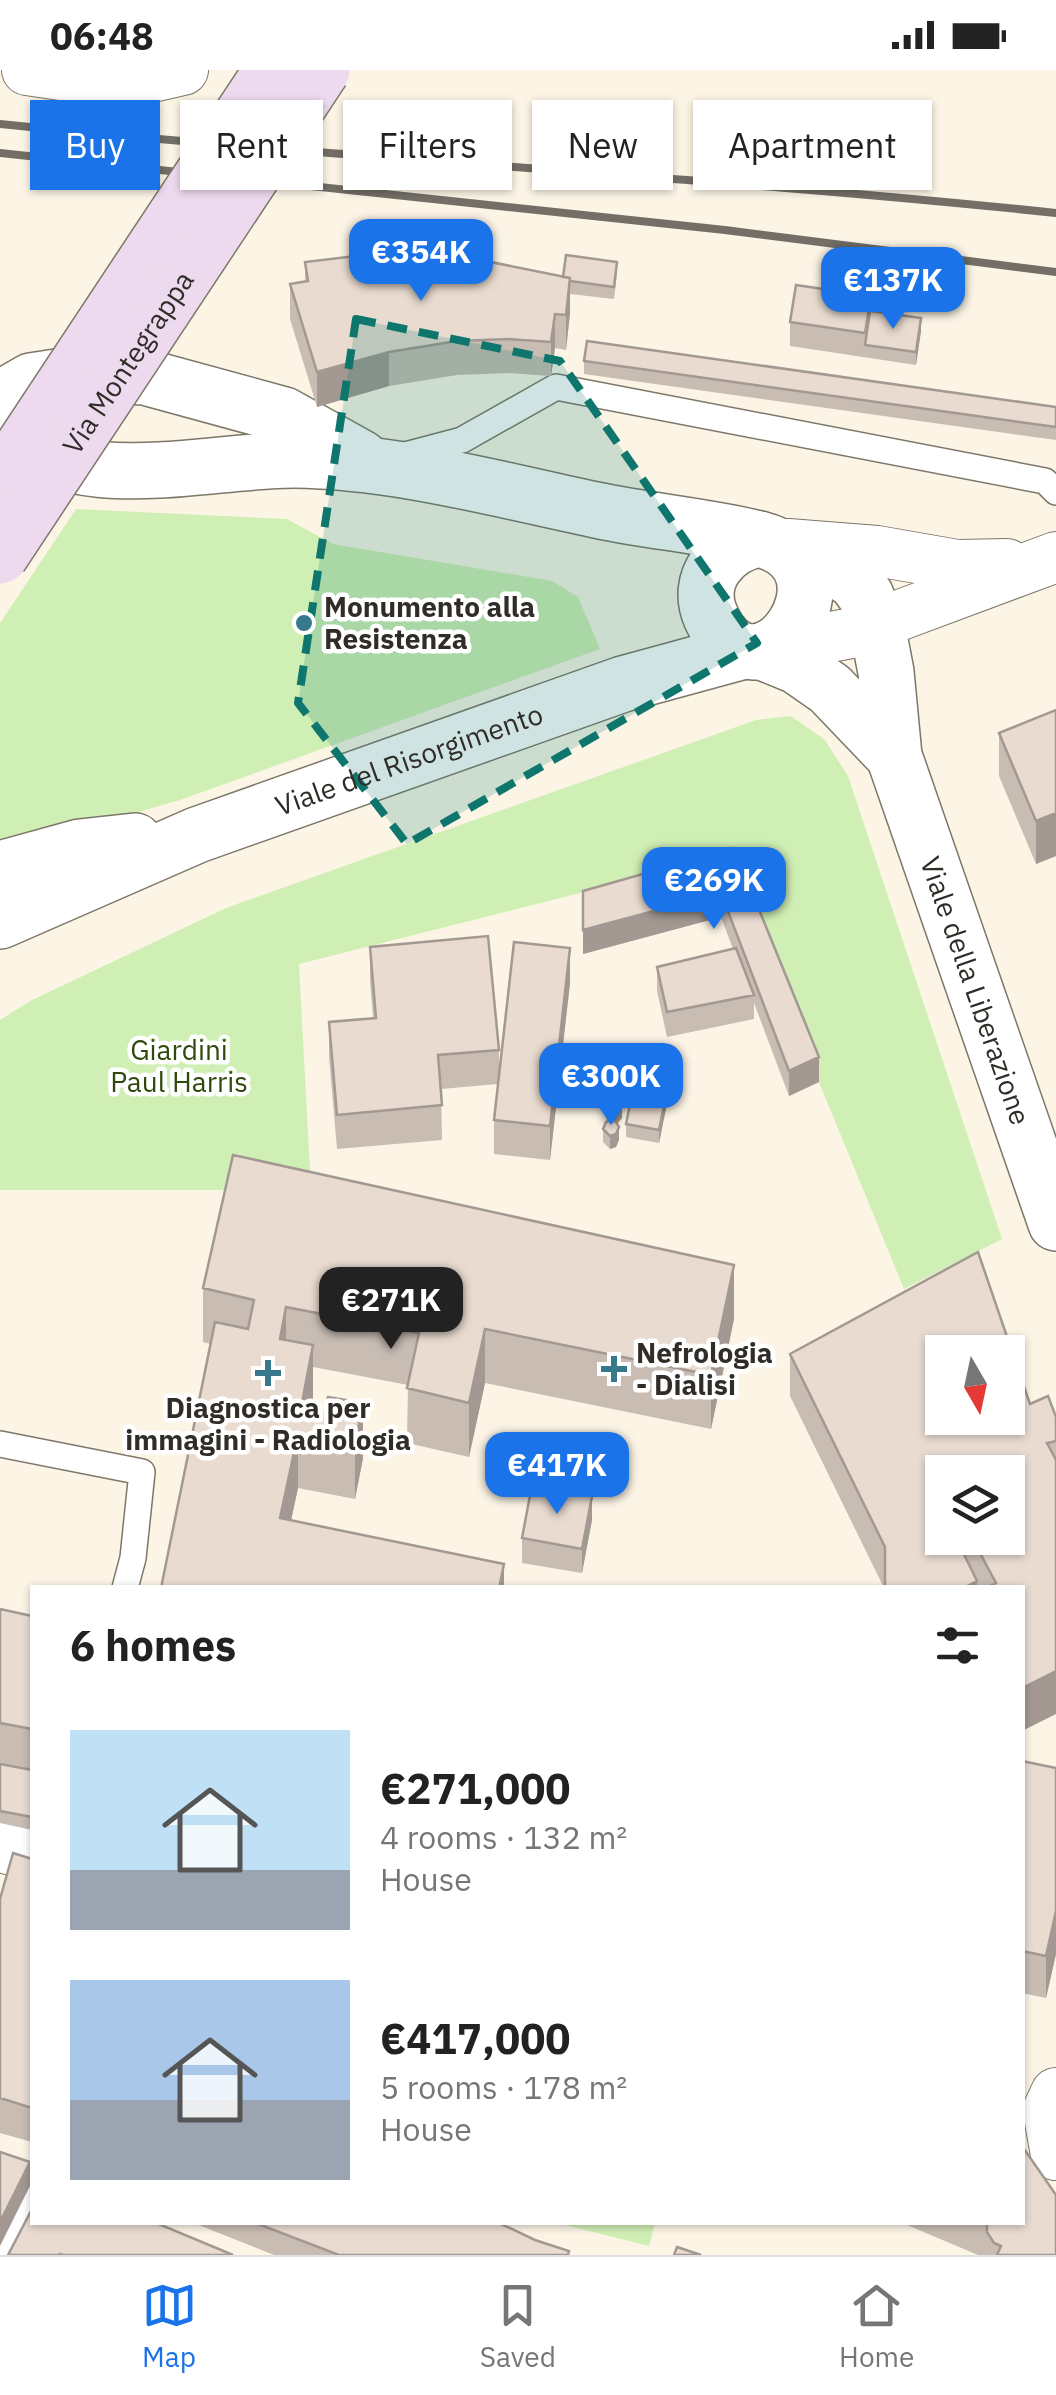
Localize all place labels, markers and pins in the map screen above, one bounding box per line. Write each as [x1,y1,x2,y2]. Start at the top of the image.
pin: €354K [351,219,491,304]
pin: €137K [823,247,963,332]
place label: Monumento alla Resistenza [324,588,535,657]
marker: Monumento alla Resistenza [293,612,315,634]
pin: €269K [644,847,784,932]
pin: €300K [541,1043,681,1128]
pin: €271K [321,1267,461,1352]
place label: Nefrologia - Dialisi [636,1334,773,1403]
marker: Nefrologia - Dialisi [601,1356,627,1382]
marker: Diagnostica per immagini - Radiologia [255,1360,281,1386]
place label: Diagnostica per immagini - Radiologia [125,1389,411,1458]
pin: €417K [487,1432,627,1517]

